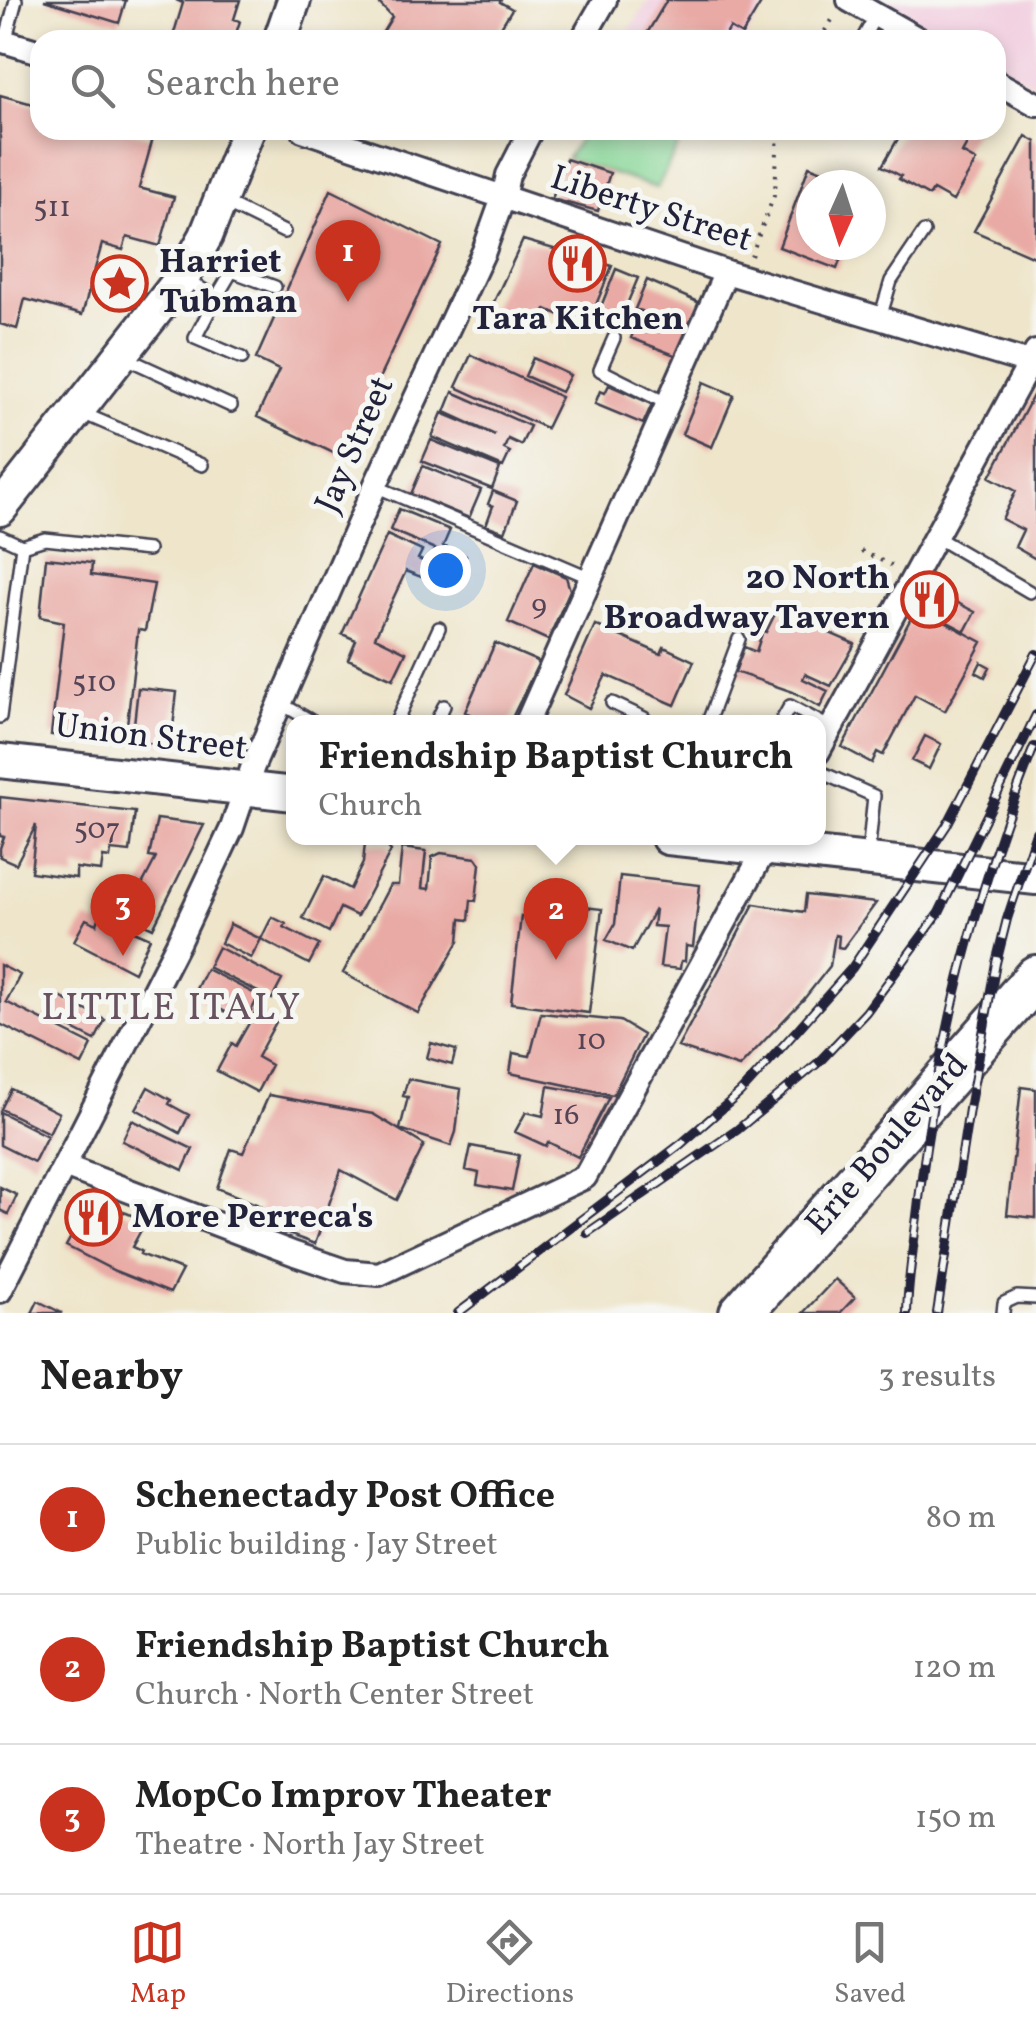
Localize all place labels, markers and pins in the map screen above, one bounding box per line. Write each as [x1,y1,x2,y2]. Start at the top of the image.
pin: 1 [316,220,380,302]
restaurant icon: Tara Kitchen [548,234,608,294]
place label: Harriet Tubman [159,239,297,327]
place icon: Harriet Tubman [90,253,150,313]
place label: Tara Kitchen [472,296,684,344]
place label: 20 North Broadway Tavern [604,555,890,643]
restaurant icon: 20 North Broadway Tavern [899,569,959,629]
pin: 3 [90,874,156,956]
pin: 2 [524,878,588,960]
restaurant icon: More Perreca's [63,1188,123,1248]
place label: More Perreca's [132,1194,373,1242]

